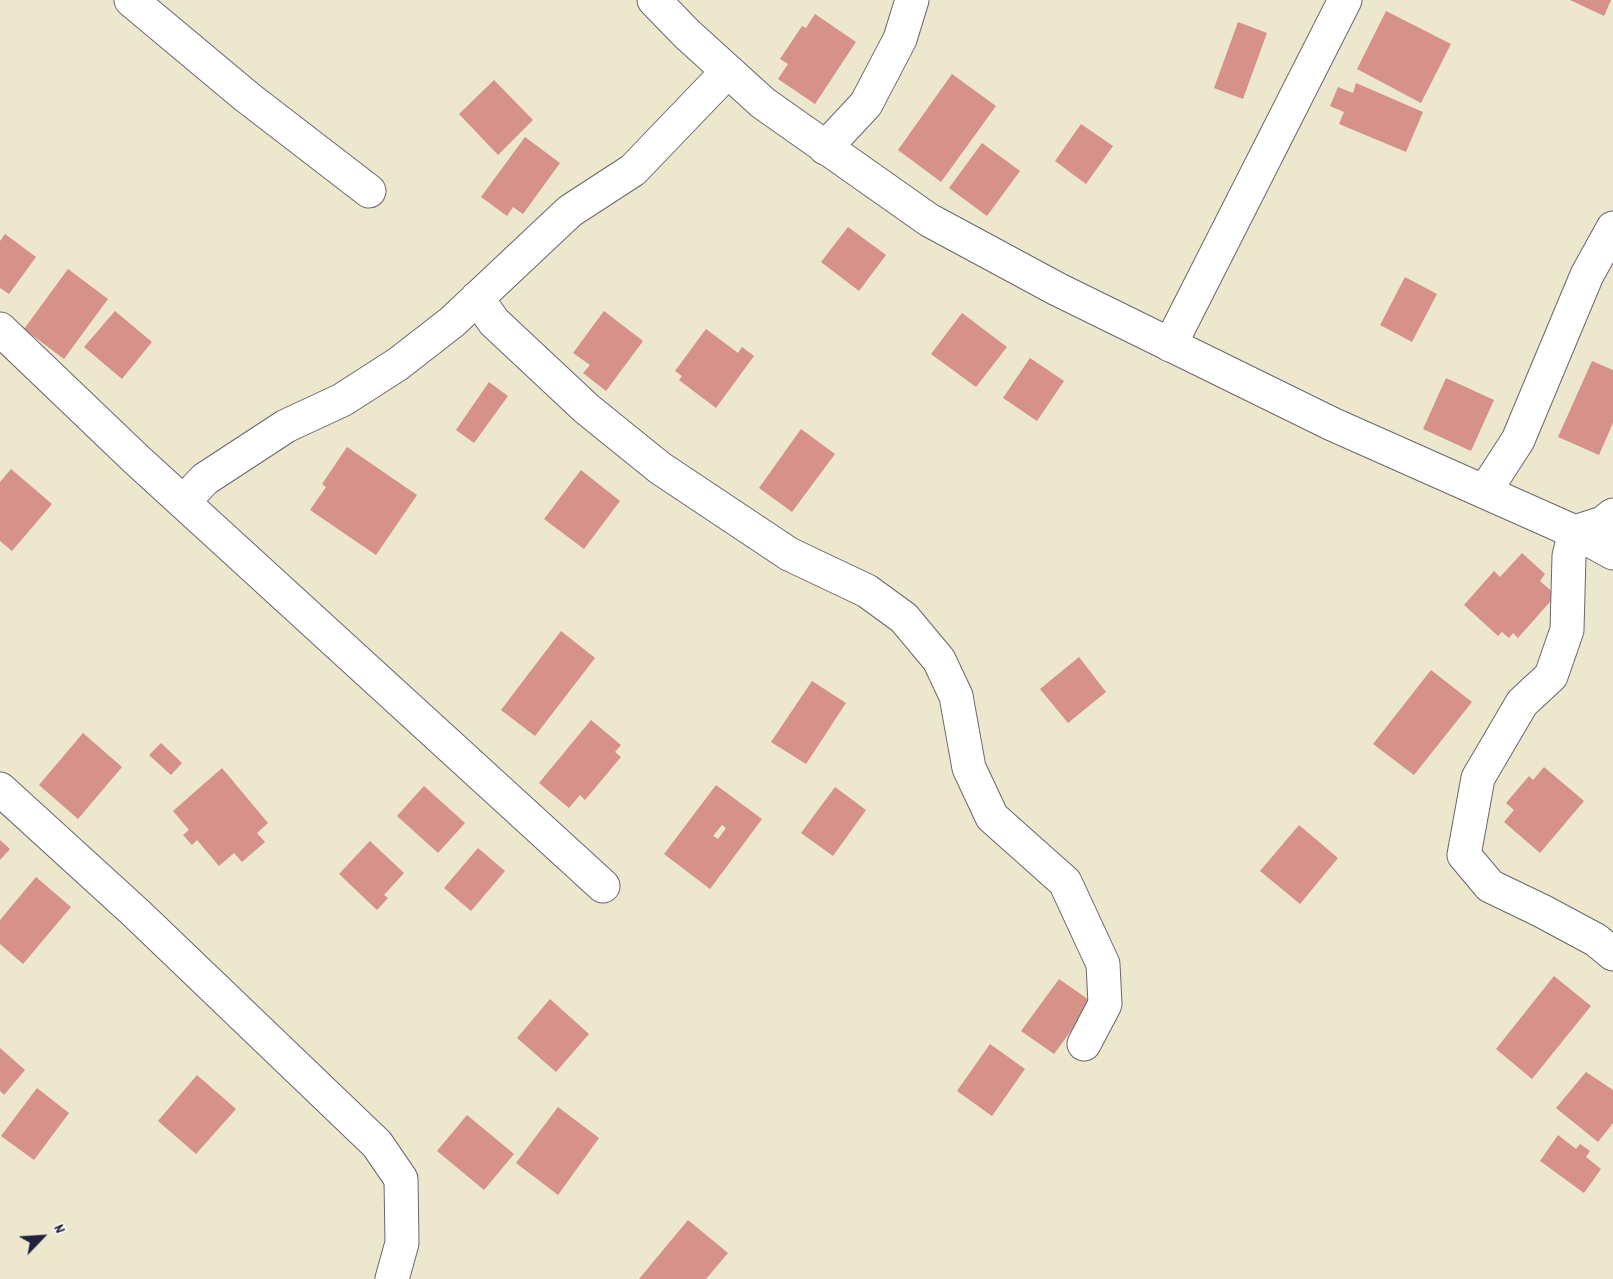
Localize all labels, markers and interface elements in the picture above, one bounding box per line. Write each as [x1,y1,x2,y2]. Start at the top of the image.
north arrow [12,1207,72,1267]
text: N [47,1221,71,1238]

